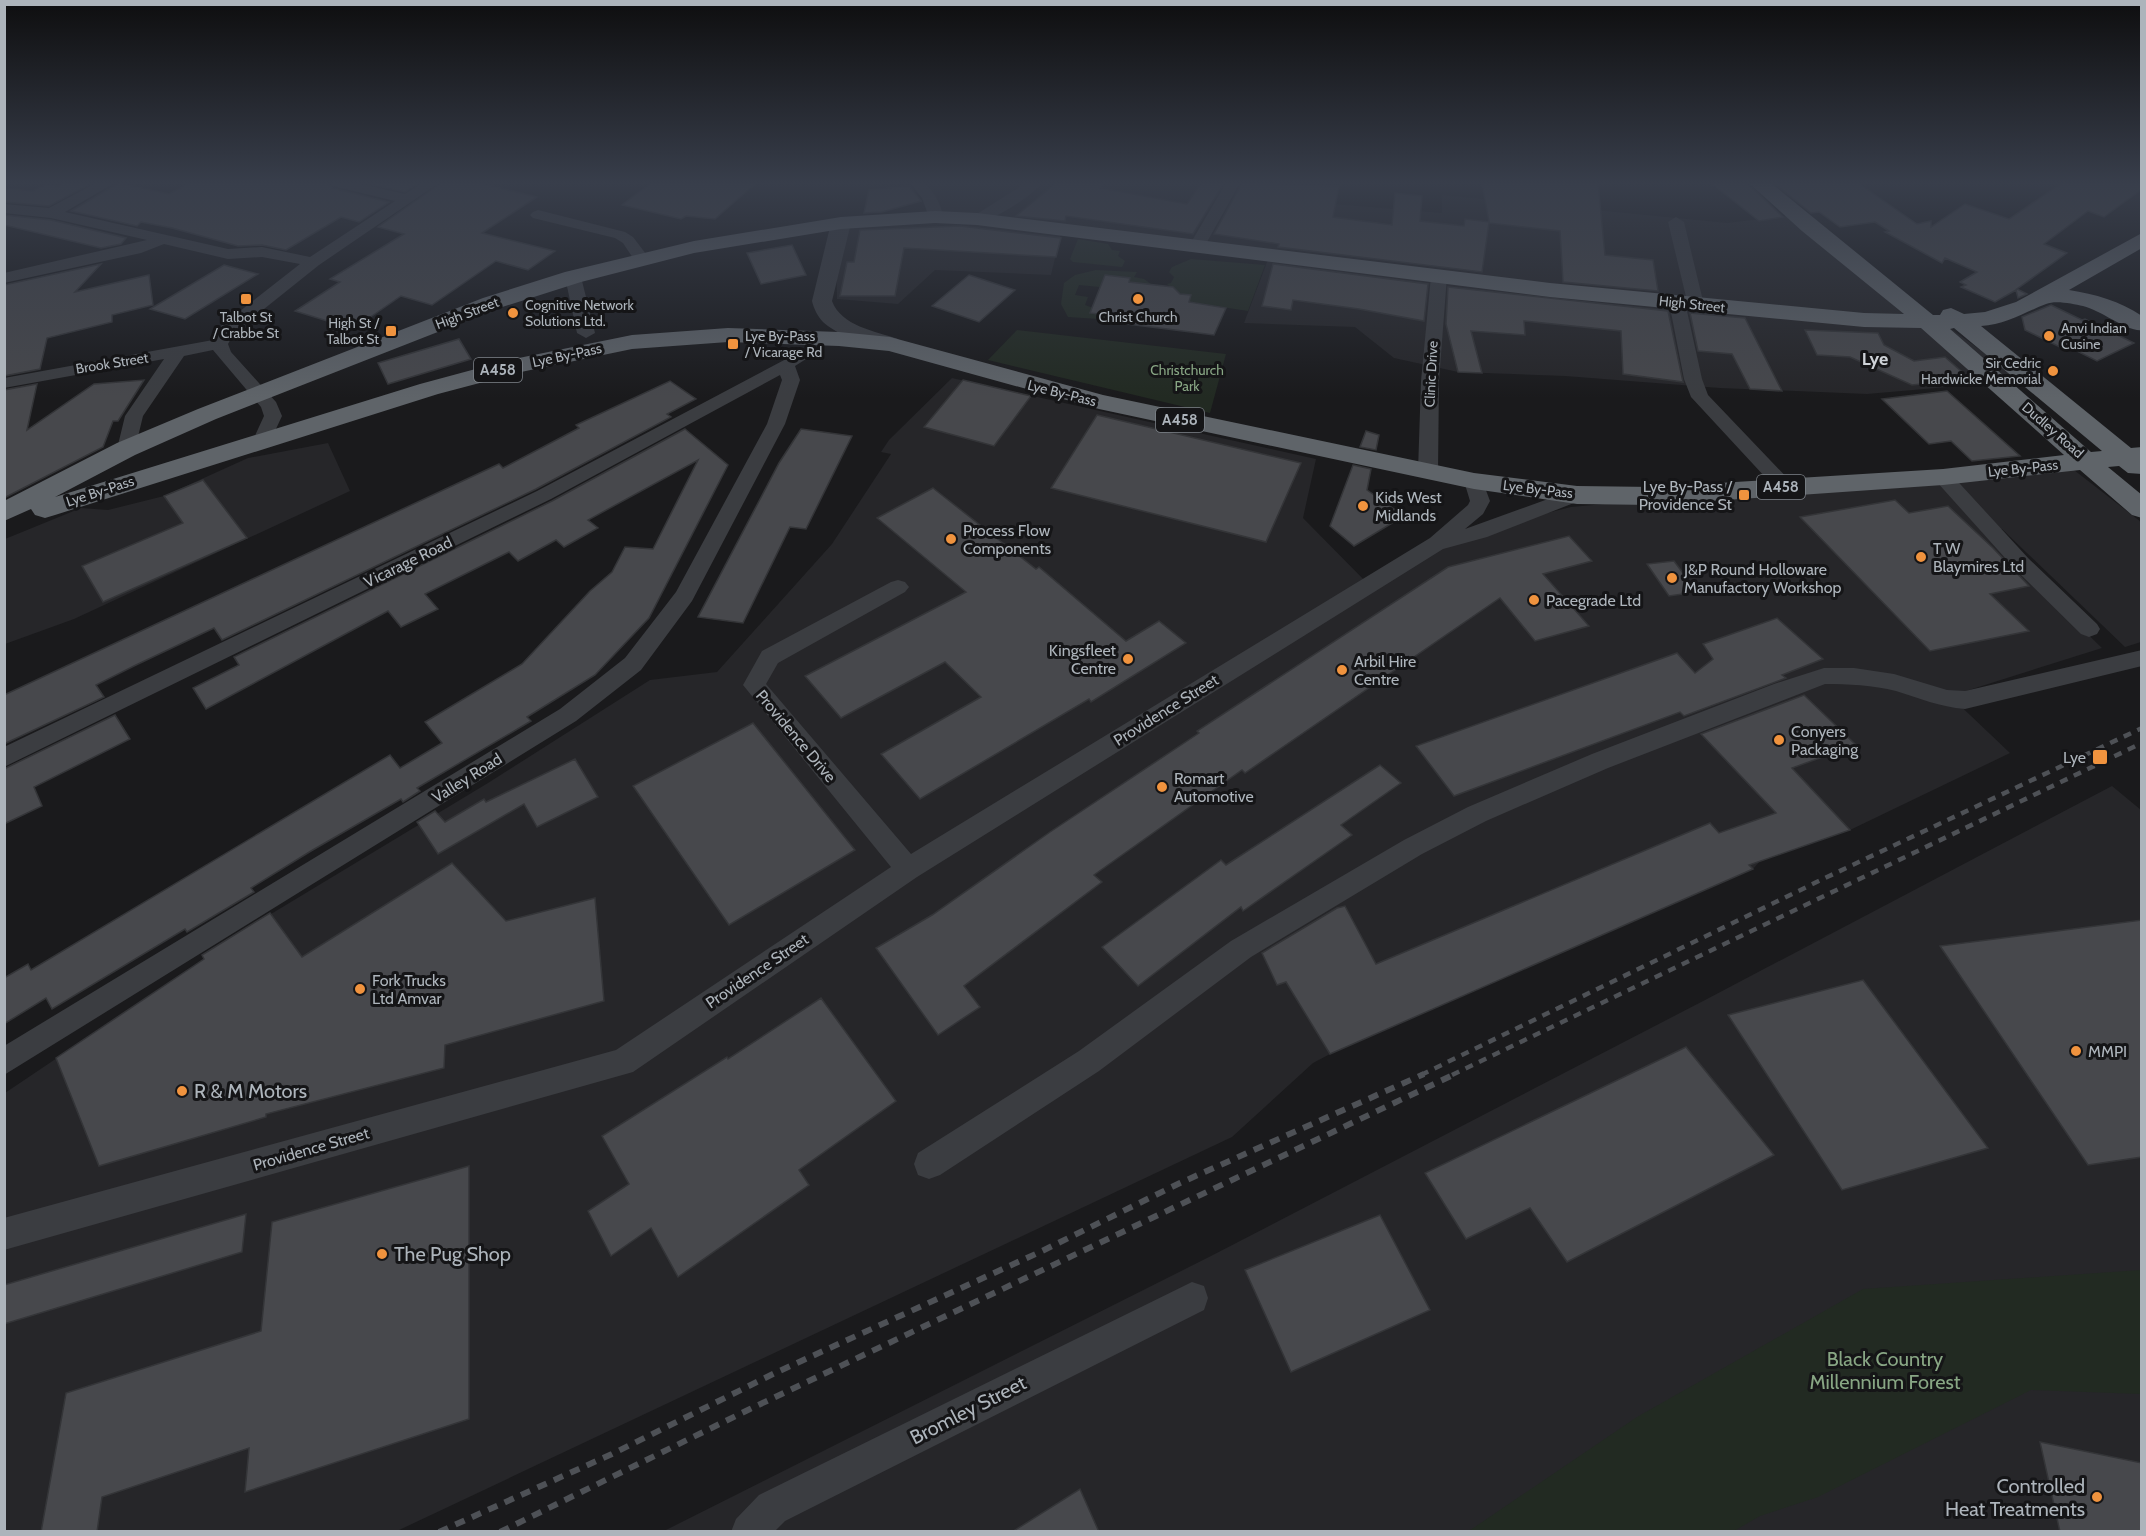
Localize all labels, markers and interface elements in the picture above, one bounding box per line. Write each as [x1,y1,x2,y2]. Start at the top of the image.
marker: Talbot St / Crabbe St [239,292,253,306]
marker: Christ Church [1131,292,1145,306]
street label: High Street [1658,292,1726,316]
street label: High Street [433,293,501,333]
place label: Cognitive Network Solutions Ltd. [525,296,634,330]
marker: Cognitive Network Solutions Ltd. [506,306,520,320]
place label: Talbot St / Crabbe St [212,308,279,342]
place label: Christ Church [1098,308,1178,326]
place label: High St / Talbot St [326,314,379,348]
place label: Anvi Indian Cusine [2061,319,2127,353]
marker: High St / Talbot St [384,324,398,338]
place label: Lye By-Pass / Vicarage Rd [744,327,822,361]
marker: Anvi Indian Cusine [2042,329,2056,343]
marker: Lye By-Pass / Vicarage Rd [726,337,740,351]
street label: Lye By-Pass [531,339,604,371]
street label: Clinic Drive [1420,340,1442,408]
street label: Brook Street [74,348,150,378]
district label: Lye [1862,348,1888,370]
place label: Sir Cedric Hardwicke Memorial [1921,354,2042,388]
road number: A458 [474,358,522,382]
park label: Christchurch Park [1150,361,1224,395]
marker: Sir Cedric Hardwicke Memorial [2046,364,2060,378]
street label: Lye By-Pass [1026,376,1099,410]
street label: Dudley Road [2018,398,2088,462]
road number: A458 [1156,408,1204,432]
street label: Lye By-Pass [1987,455,2059,481]
street label: Lye By-Pass [64,471,136,510]
road number: A458 [1757,475,1805,499]
street label: Lye By-Pass [1502,476,1574,502]
place label: Lye By-Pass / Providence St [1639,477,1733,514]
place label: Kids West Midlands [1375,488,1442,525]
marker: Lye By-Pass / Providence St [1737,488,1751,502]
marker: Kids West Midlands [1356,499,1370,513]
place label: Process Flow Components [963,521,1052,558]
street label: Vicarage Road [361,532,455,592]
marker: Process Flow Components [944,532,958,546]
place label: T W Blaymires Ltd [1933,539,2024,576]
marker: T W Blaymires Ltd [1914,550,1928,564]
place label: J&P Round Holloware Manufactory Workshop [1683,560,1842,597]
marker: J&P Round Holloware Manufactory Workshop [1665,571,1679,585]
place label: Pacegrade Ltd [1546,591,1641,610]
marker: Pacegrade Ltd [1527,593,1541,607]
place label: Kingsfleet Centre [1049,641,1117,678]
marker: Kingsfleet Centre [1121,652,1135,666]
place label: Arbil Hire Centre [1354,652,1416,689]
marker: Arbil Hire Centre [1335,663,1349,677]
street label: Providence Street [1110,670,1222,750]
street label: Providence Drive [752,686,840,786]
place label: Conyers Packaging [1791,722,1859,759]
marker: Conyers Packaging [1772,733,1786,747]
place label: Lye [2063,748,2086,767]
marker: Lye [2091,748,2109,766]
street label: Valley Road [429,749,505,807]
place label: Romart Automotive [1174,769,1254,806]
marker: Romart Automotive [1155,780,1169,794]
street label: Providence Street [702,929,813,1012]
place label: Fork Trucks Ltd Amvar [372,971,446,1008]
marker: Fork Trucks Ltd Amvar [353,982,367,996]
place label: MMPI [2088,1042,2127,1061]
marker: MMPI [2069,1044,2083,1058]
place label: R & M Motors [194,1079,307,1103]
marker: R & M Motors [175,1084,189,1098]
street label: Providence Street [251,1123,372,1175]
place label: The Pug Shop [394,1242,511,1266]
marker: The Pug Shop [375,1247,389,1261]
park label: Black Country Millennium Forest [1810,1347,1961,1394]
street label: Bromley Street [906,1370,1030,1450]
place label: Controlled Heat Treatments [1945,1474,2085,1521]
marker: Controlled Heat Treatments [2090,1490,2104,1504]

